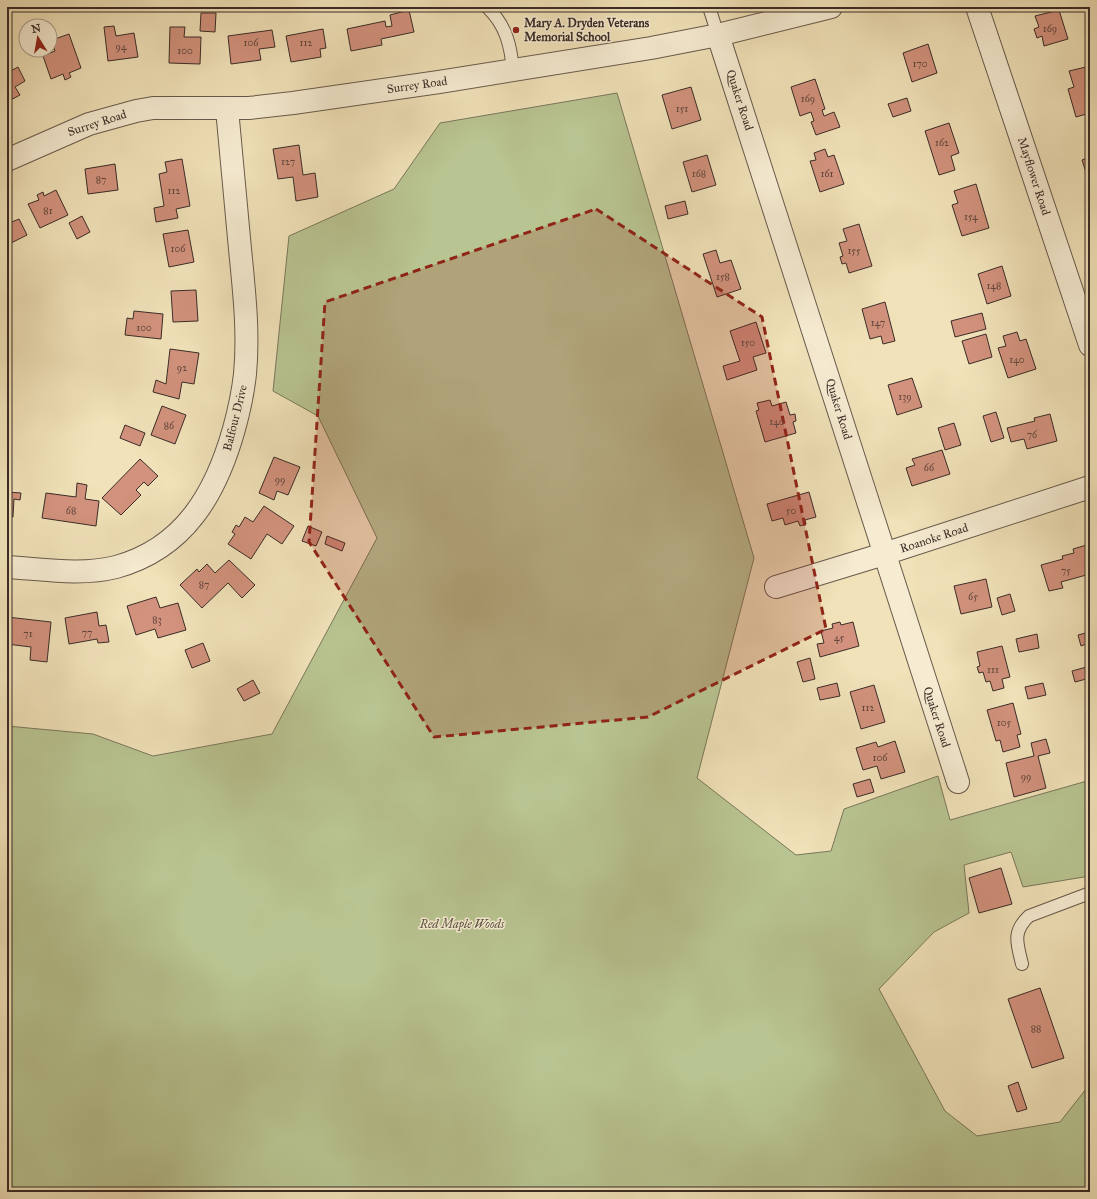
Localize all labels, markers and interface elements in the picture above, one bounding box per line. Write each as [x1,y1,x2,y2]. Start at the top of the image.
place label: Mary A. Dryden Veterans Memorial School [524,16,650,44]
north arrow [18,18,58,58]
text: N [30,21,43,36]
house number: 169 [1043,23,1057,35]
marker: Mary A. Dryden Veterans Memorial School [511,25,521,35]
house number: 106 [244,37,259,49]
house number: 112 [300,37,312,49]
house number: 94 [116,41,127,53]
house number: 100 [177,45,193,57]
house number: 170 [912,58,928,70]
street label: Quaker Road [724,68,756,132]
street label: Surrey Road [386,74,448,96]
house number: 169 [801,93,815,105]
house number: 151 [676,103,688,115]
street label: Surrey Road [66,107,128,139]
street label: Mayflower Road [1015,135,1053,217]
house number: 162 [935,137,949,149]
house number: 127 [281,156,295,168]
house number: 168 [692,168,706,180]
house number: 161 [821,168,834,180]
house number: 87 [96,174,106,186]
house number: 112 [168,185,180,197]
house number: 81 [43,205,53,217]
house number: 154 [964,211,978,223]
house number: 106 [171,243,186,255]
house number: 155 [847,245,861,257]
house number: 158 [716,271,730,283]
house number: 148 [987,280,1001,292]
house number: 147 [871,317,885,329]
house number: 100 [136,322,152,334]
house number: 150 [741,337,755,349]
house number: 140 [1009,354,1025,366]
house number: 92 [177,362,187,374]
street label: Quaker Road [823,377,855,441]
street label: Balfour Drive [220,384,250,452]
house number: 139 [898,391,912,403]
house number: 140 [769,416,785,428]
house number: 86 [164,420,175,432]
house number: 76 [1027,429,1038,441]
house number: 66 [924,462,935,474]
house number: 99 [275,474,285,486]
house number: 68 [66,505,76,517]
house number: 50 [786,505,796,517]
street label: Roanoke Road [898,520,970,556]
house number: 75 [1061,565,1071,577]
house number: 87 [199,579,209,591]
house number: 65 [968,591,978,603]
house number: 83 [152,614,162,626]
house number: 77 [82,627,92,639]
house number: 71 [23,628,33,640]
house number: 45 [834,632,844,644]
house number: 111 [987,664,999,676]
street label: Quaker Road [921,685,953,749]
house number: 112 [862,702,874,714]
house number: 105 [997,717,1012,729]
house number: 106 [873,752,888,764]
house number: 99 [1021,771,1031,783]
park label: Red Maple Woods [419,917,505,932]
house number: 88 [1031,1023,1041,1035]

